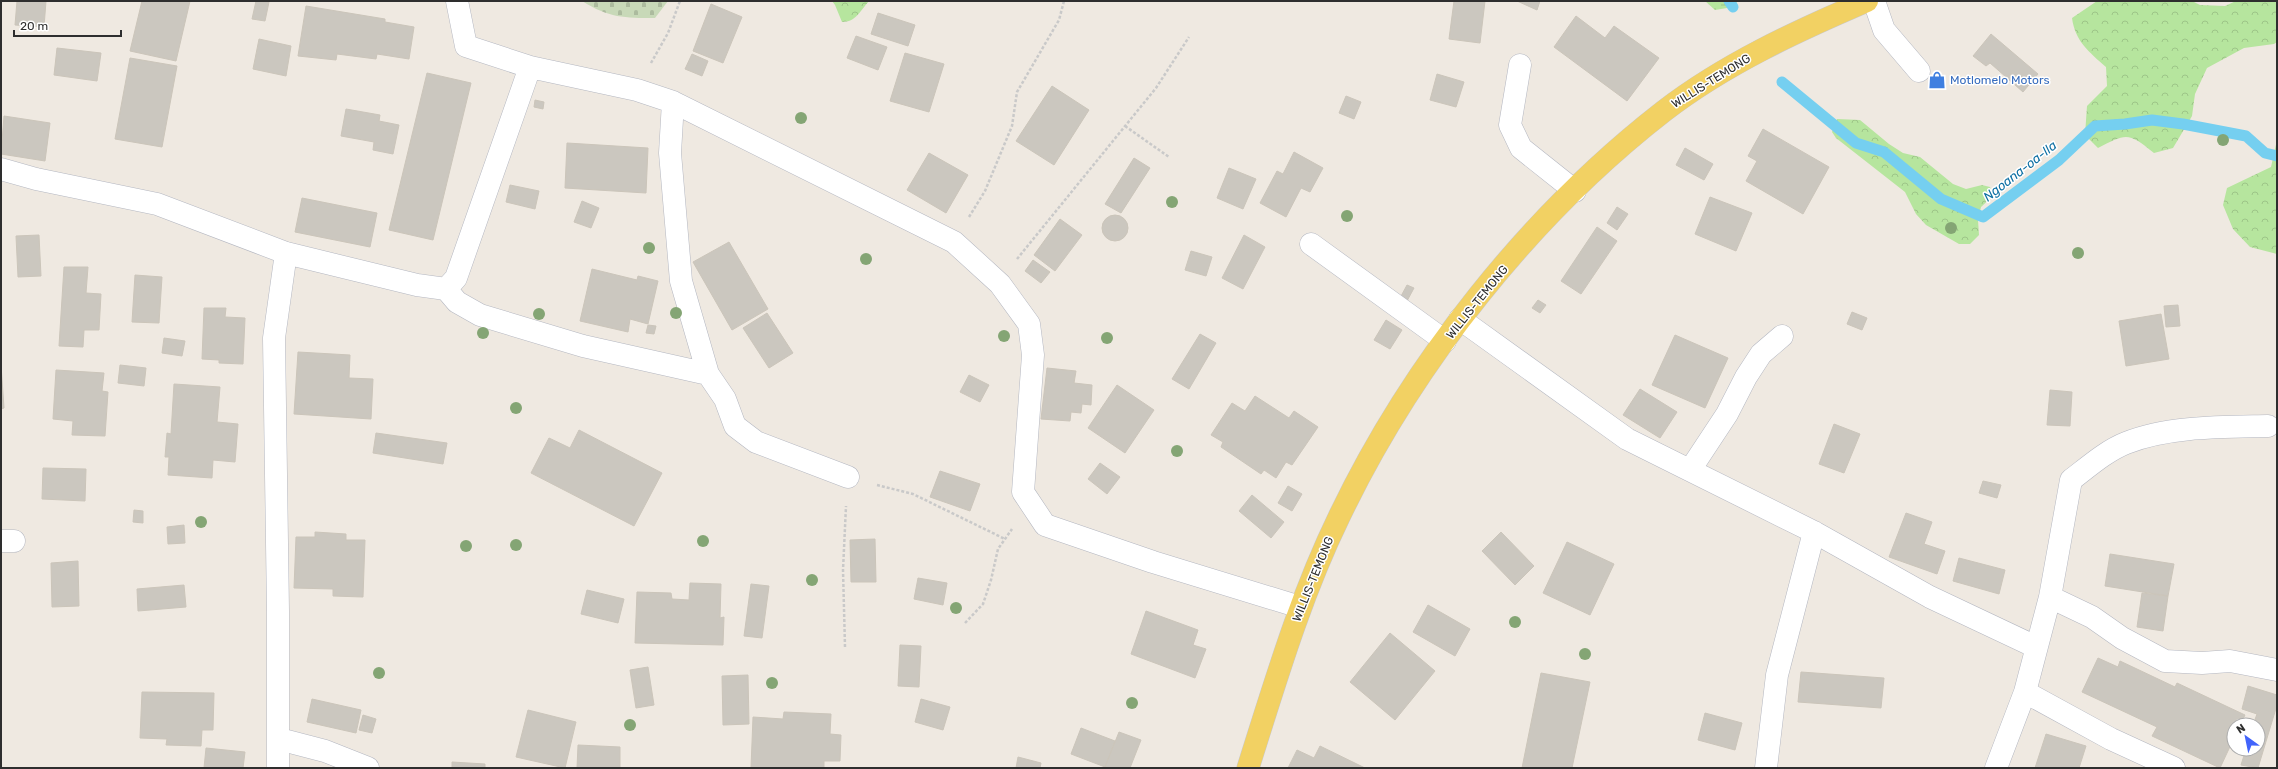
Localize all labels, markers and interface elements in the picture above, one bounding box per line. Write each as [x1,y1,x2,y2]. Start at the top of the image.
scale bar [14,12,121,38]
text: 20 m [20,19,48,33]
street label: WILLIS-TEMONG [1669,51,1753,111]
shop icon: Motlomelo Motors [1927,70,1947,90]
place label: Motlomelo Motors [1950,73,2050,87]
water label: Ngoana-oa-lla [1980,137,2061,205]
street label: WILLIS-TEMONG [1443,262,1511,342]
street label: WILLIS-TEMONG [1290,534,1336,624]
north arrow [2226,717,2266,757]
text: N [2234,721,2248,737]

